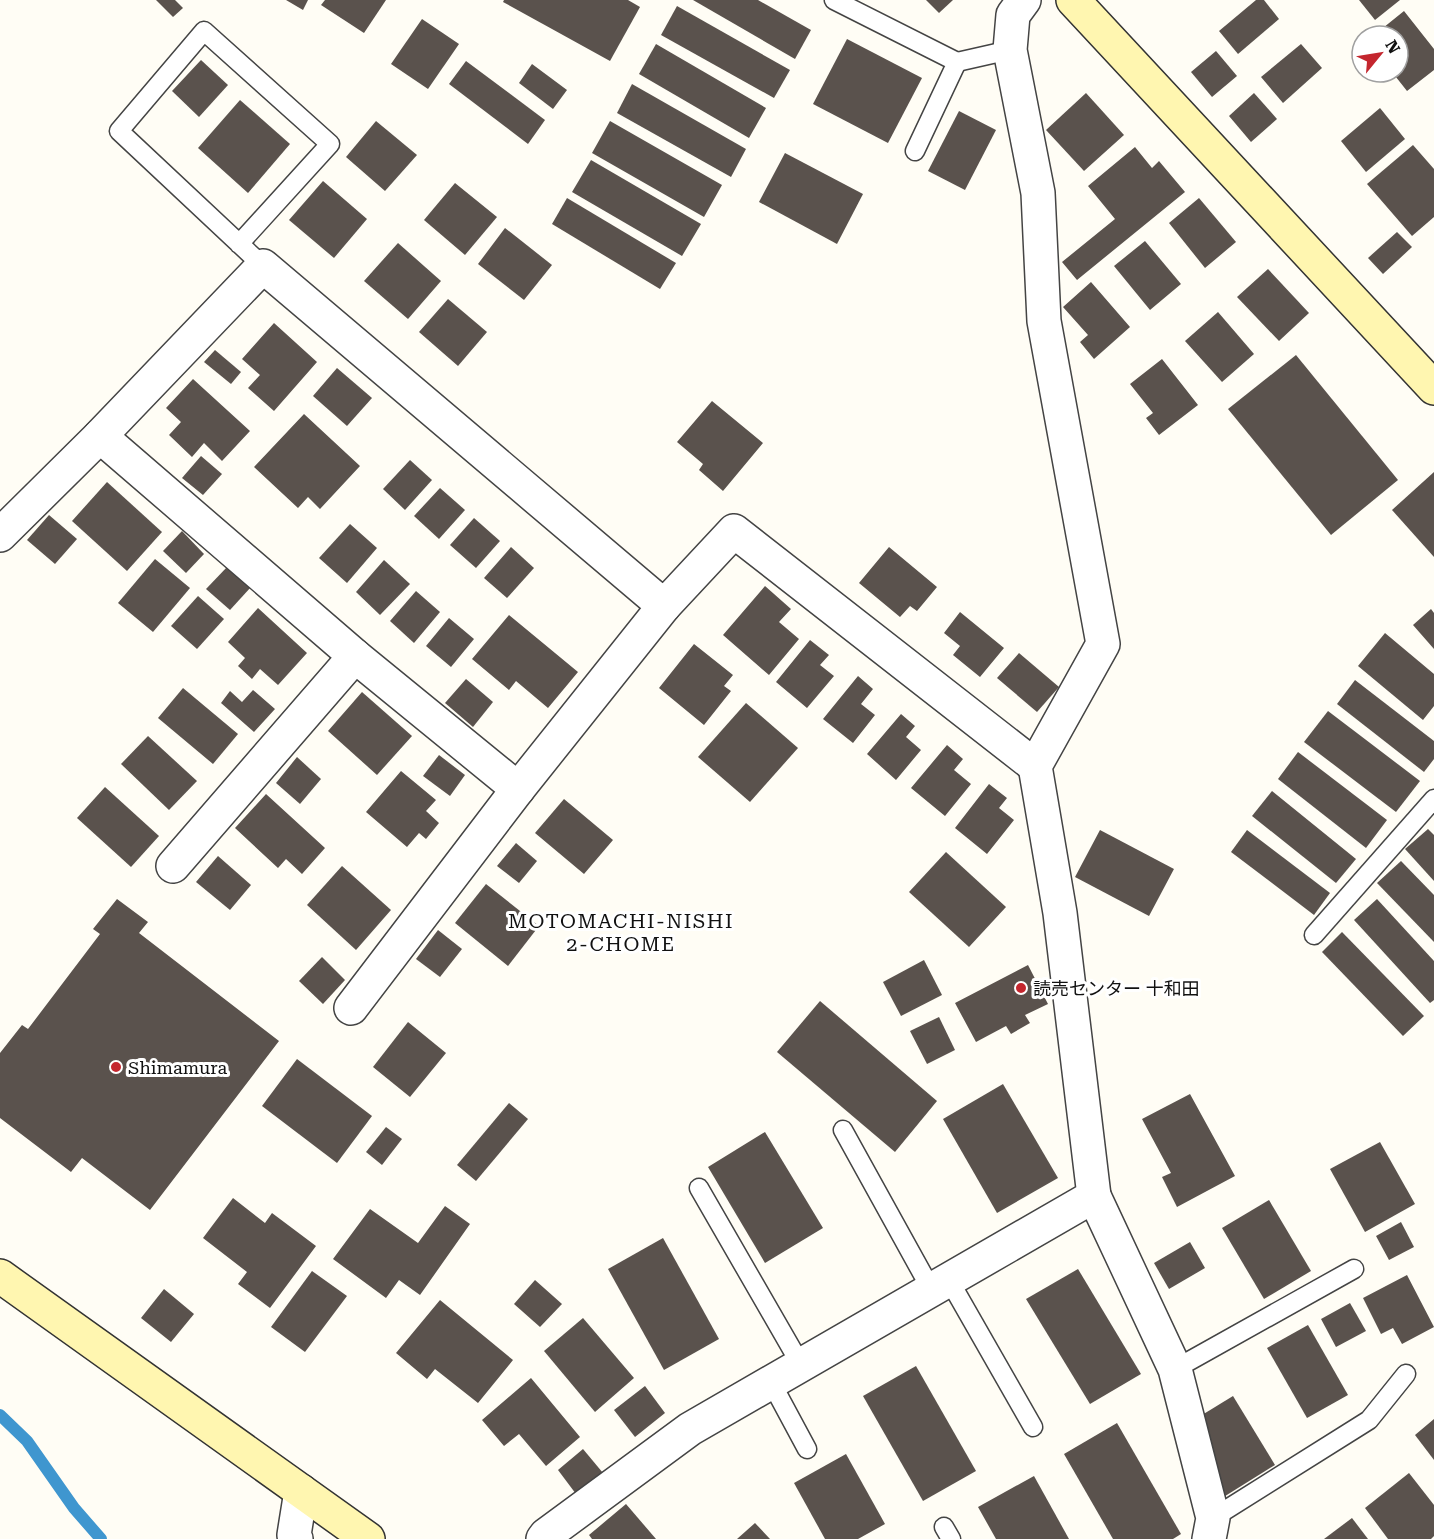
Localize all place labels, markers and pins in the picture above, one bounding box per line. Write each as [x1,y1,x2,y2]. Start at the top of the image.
place label: 読売センター 十和田 [1033,978,1200,999]
marker: 読売センター 十和田 [1014,981,1028,995]
place label: Shimamura [128,1057,227,1078]
marker: Shimamura [109,1060,123,1074]

